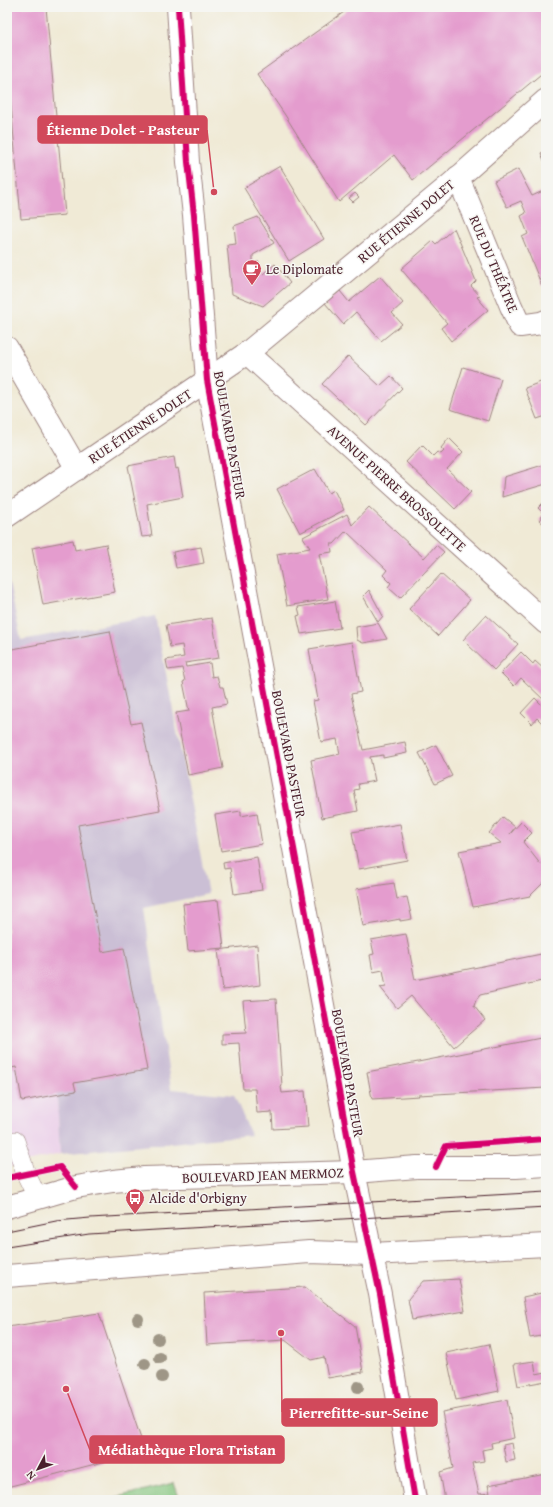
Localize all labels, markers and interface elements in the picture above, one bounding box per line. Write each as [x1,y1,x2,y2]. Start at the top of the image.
callout: Étienne Dolet - Pasteur [38,116,207,143]
text: Étienne Dolet - Pasteur [47,119,200,140]
street label: RUE ÉTIENNE DOLET [353,174,459,268]
street label: RUE DU THÉÂTRE [464,212,524,316]
cafe icon: Le Diplomate [241,258,263,286]
place label: Le Diplomate [266,259,344,279]
street label: BOULEVARD PASTEUR [209,369,251,502]
street label: RUE ÉTIENNE DOLET [84,384,196,468]
street label: AVENUE PIERRE BROSSOLETTE [323,420,471,556]
street label: BOULEVARD PASTEUR [267,688,311,821]
street label: BOULEVARD PASTEUR [327,1007,369,1140]
street label: BOULEVARD JEAN MERMOZ [182,1162,344,1188]
bus stop icon: Alcide d'Orbigny [124,1187,146,1215]
place label: Alcide d'Orbigny [149,1188,247,1208]
callout: Pierrefitte-sur-Seine [282,1399,437,1426]
text: Pierrefitte-sur-Seine [289,1402,429,1423]
callout: Médiathèque Flora Tristan [90,1436,284,1463]
text: Médiathèque Flora Tristan [98,1439,276,1460]
north arrow [18,1449,58,1489]
text: N [22,1467,39,1484]

